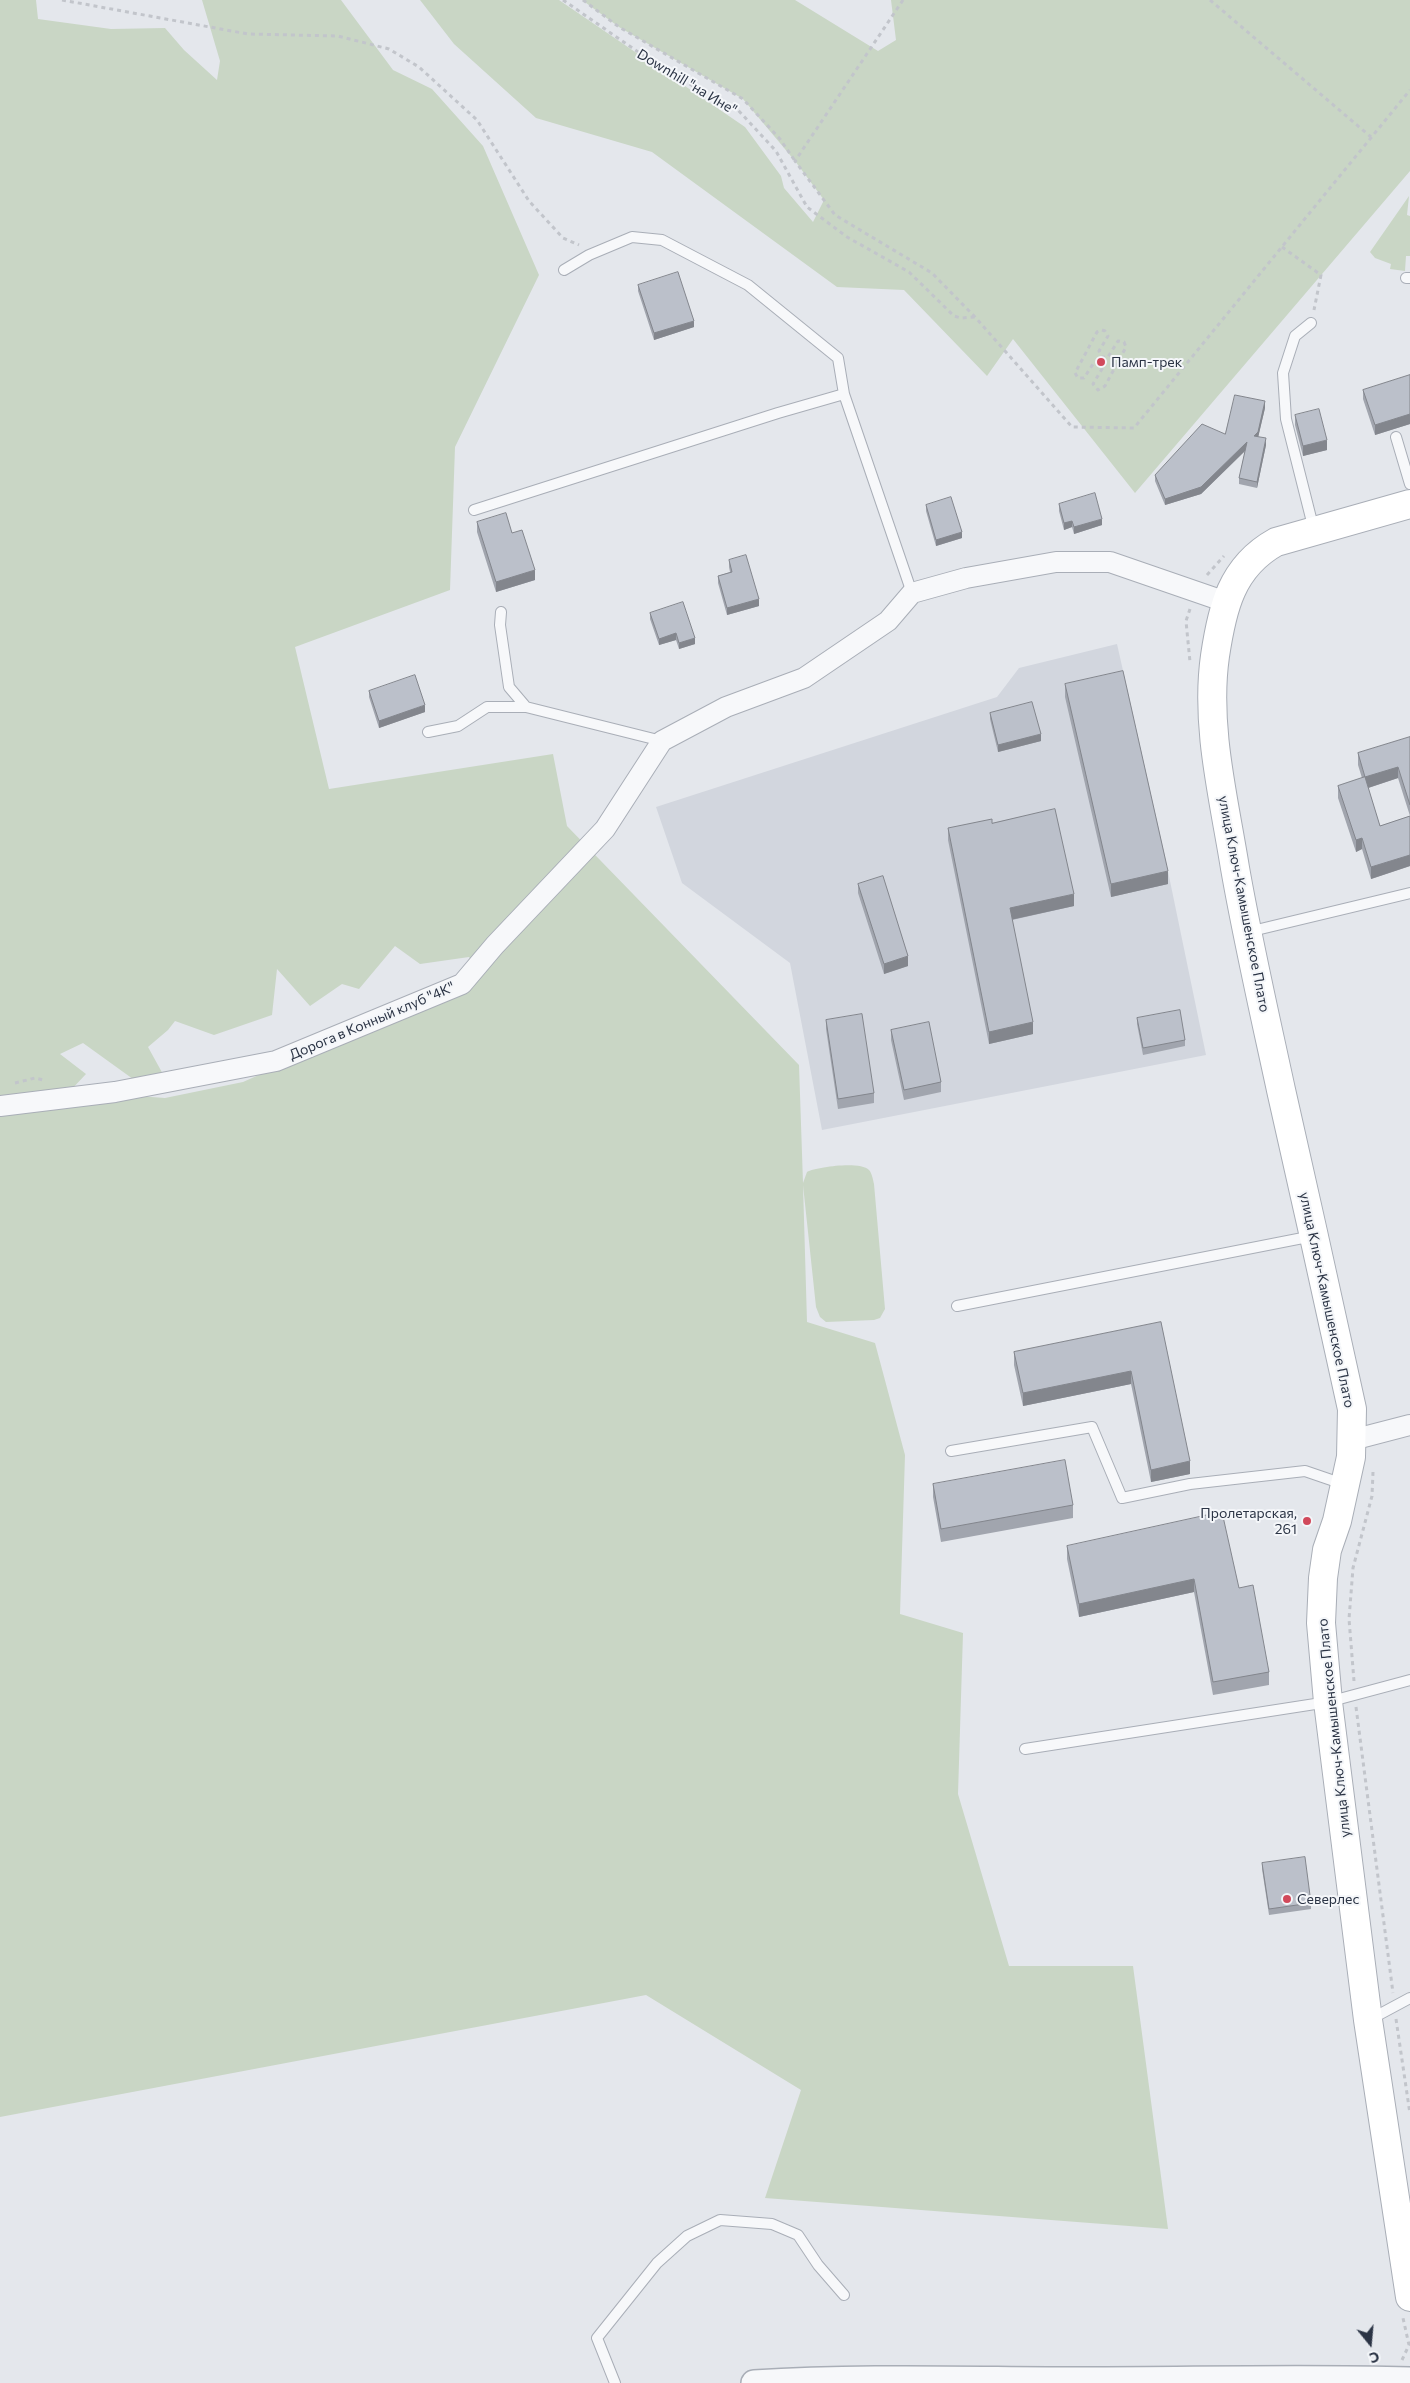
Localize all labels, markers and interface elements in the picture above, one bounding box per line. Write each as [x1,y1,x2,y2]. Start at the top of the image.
street label: Downhill "на Ине" [634,46,740,118]
place label: Памп-трек [1111,354,1182,370]
marker: Памп-трек [1095,356,1107,368]
street label: улица Ключ-Камышенское Плато [1215,794,1273,1014]
street label: Дорога в Конный клуб "4К" [287,978,457,1064]
street label: улица Ключ-Камышенское Плато [1296,1191,1358,1409]
place label: Пролетарская, 261 [1200,1505,1297,1538]
marker: Пролетарская, 261 [1301,1515,1313,1527]
street label: улица Ключ-Камышенское Плато [1314,1618,1354,1838]
place label: Северлес [1297,1891,1359,1907]
marker: Северлес [1281,1893,1293,1905]
north arrow [1345,2318,1395,2368]
text: С [1367,2348,1382,2367]

